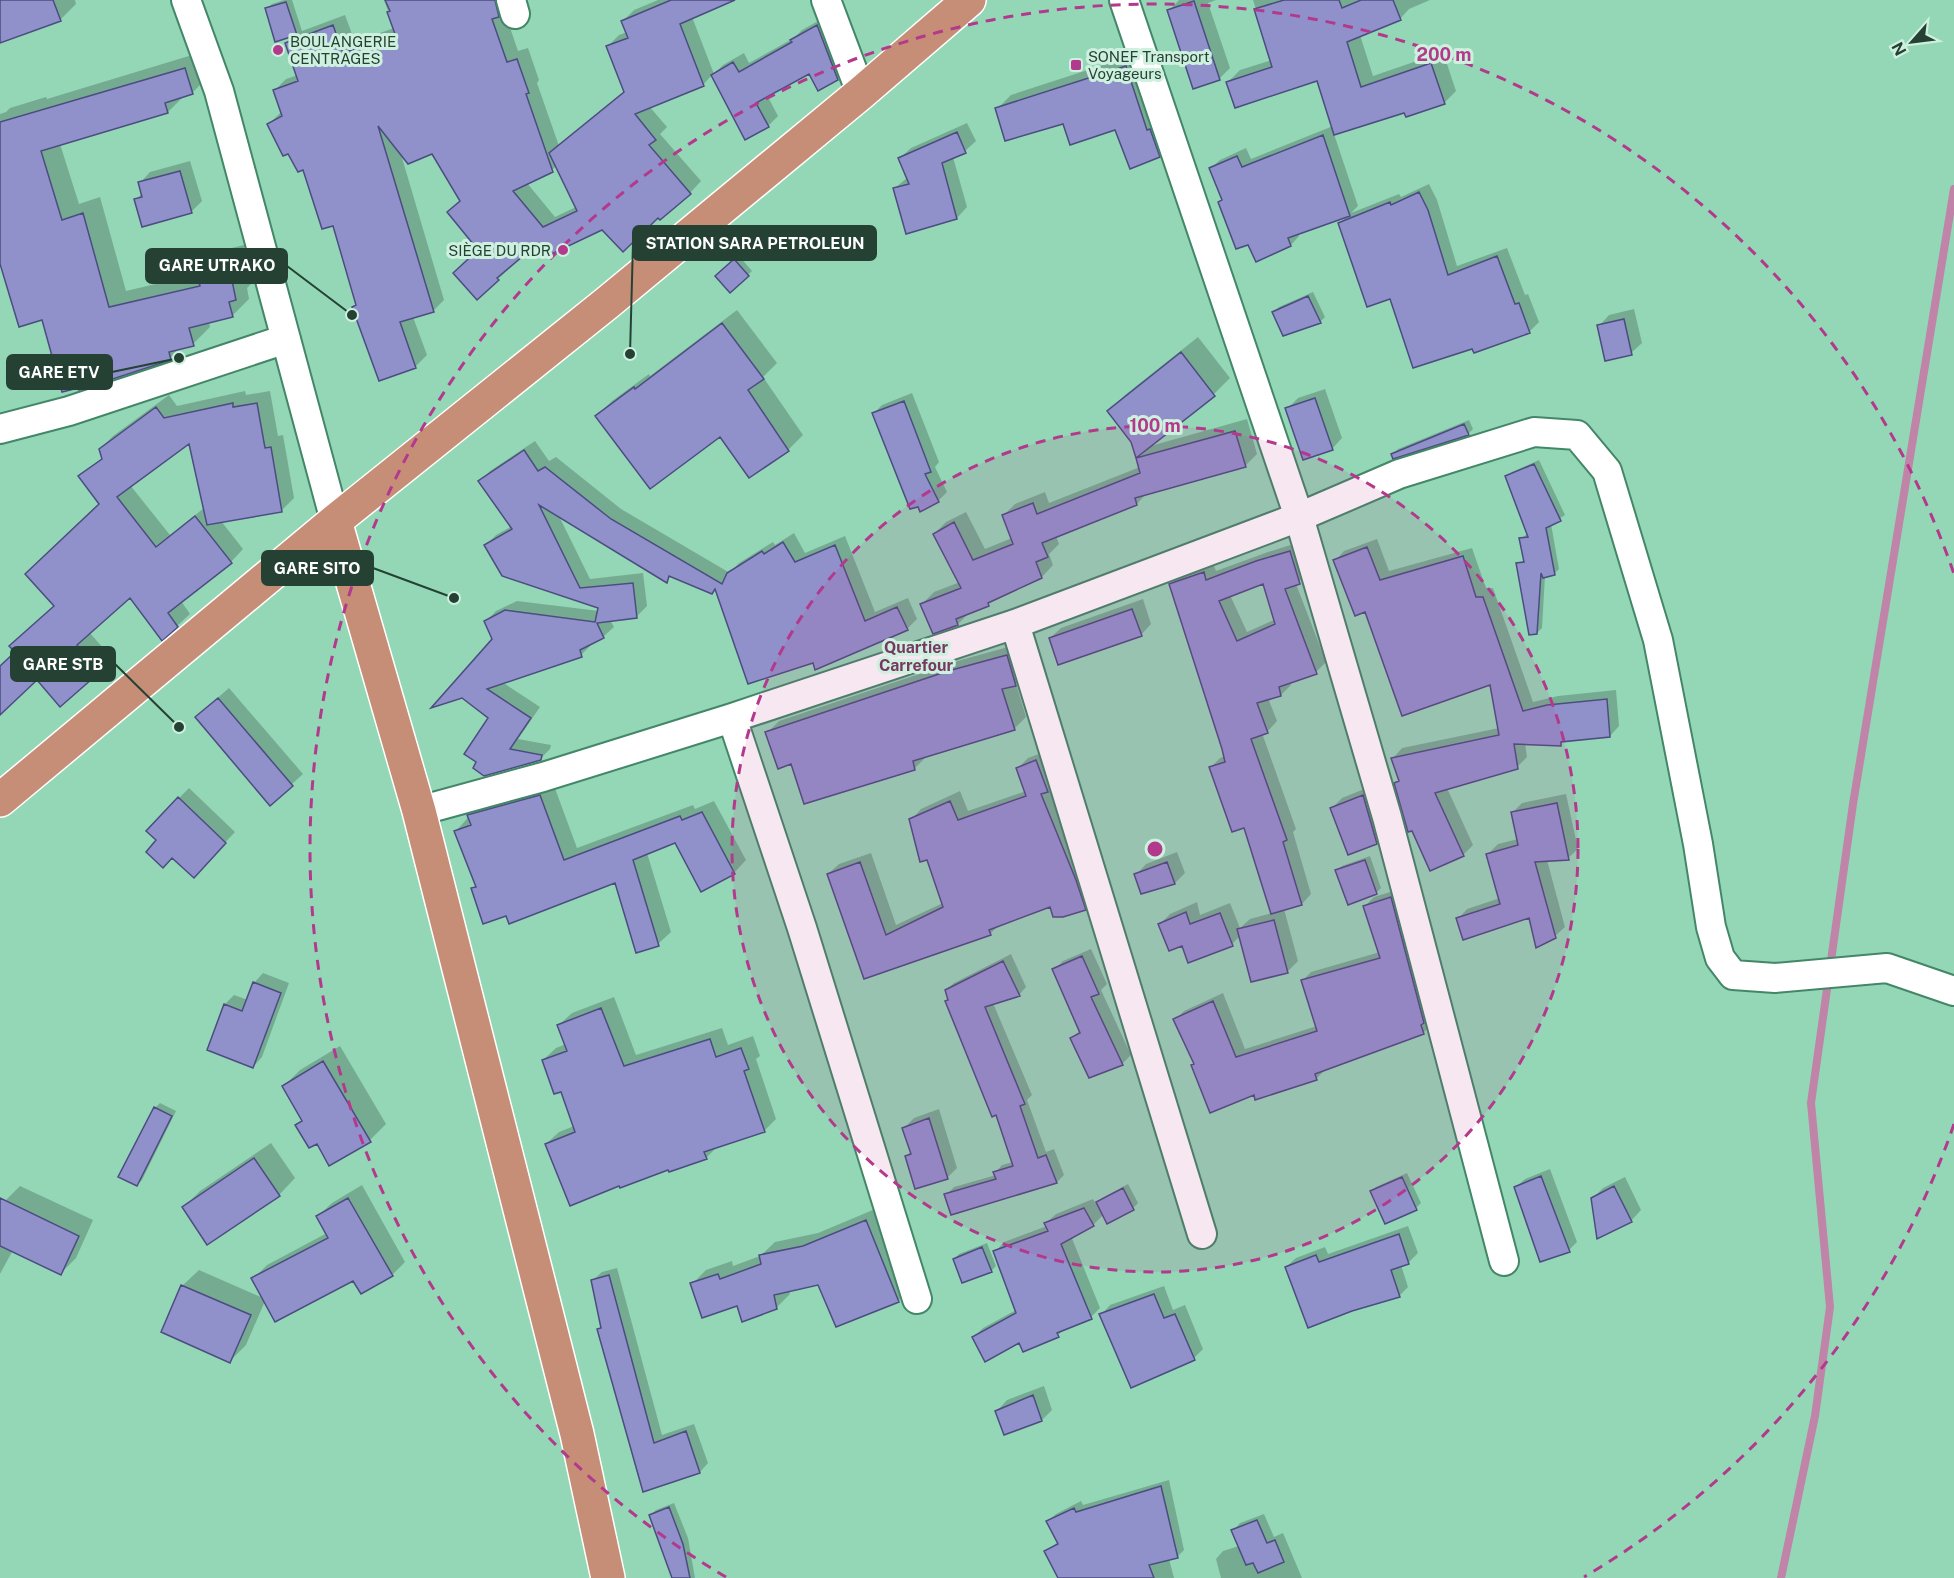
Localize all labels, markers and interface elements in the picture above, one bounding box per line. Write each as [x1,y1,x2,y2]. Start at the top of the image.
north arrow [1882,12,1942,72]
place label: BOULANGERIE CENTRAGES [290,33,396,67]
text: N [1888,39,1911,59]
marker: BOULANGERIE CENTRAGES [271,43,285,57]
text: 200 m [1417,44,1471,65]
place label: SONEF Transport Voyageurs [1088,48,1210,82]
marker: SONEF Transport Voyageurs [1069,58,1083,72]
callout: STATION SARA PETROLEUN [633,226,876,260]
text: STATION SARA PETROLEUN [645,234,865,253]
place label: SIÈGE DU RDR [448,242,551,259]
marker: SIÈGE DU RDR [556,243,570,257]
callout: GARE UTRAKO [146,249,287,283]
text: GARE UTRAKO [159,256,275,275]
callout: GARE ETV [7,355,112,389]
text: GARE ETV [19,363,99,382]
text: 100 m [1129,415,1181,436]
callout: GARE SITO [262,551,373,585]
text: GARE SITO [274,559,360,578]
district label: Quartier Carrefour [879,638,953,675]
callout: GARE STB [11,647,115,681]
text: GARE STB [23,655,103,674]
centre of rings [1145,839,1165,859]

